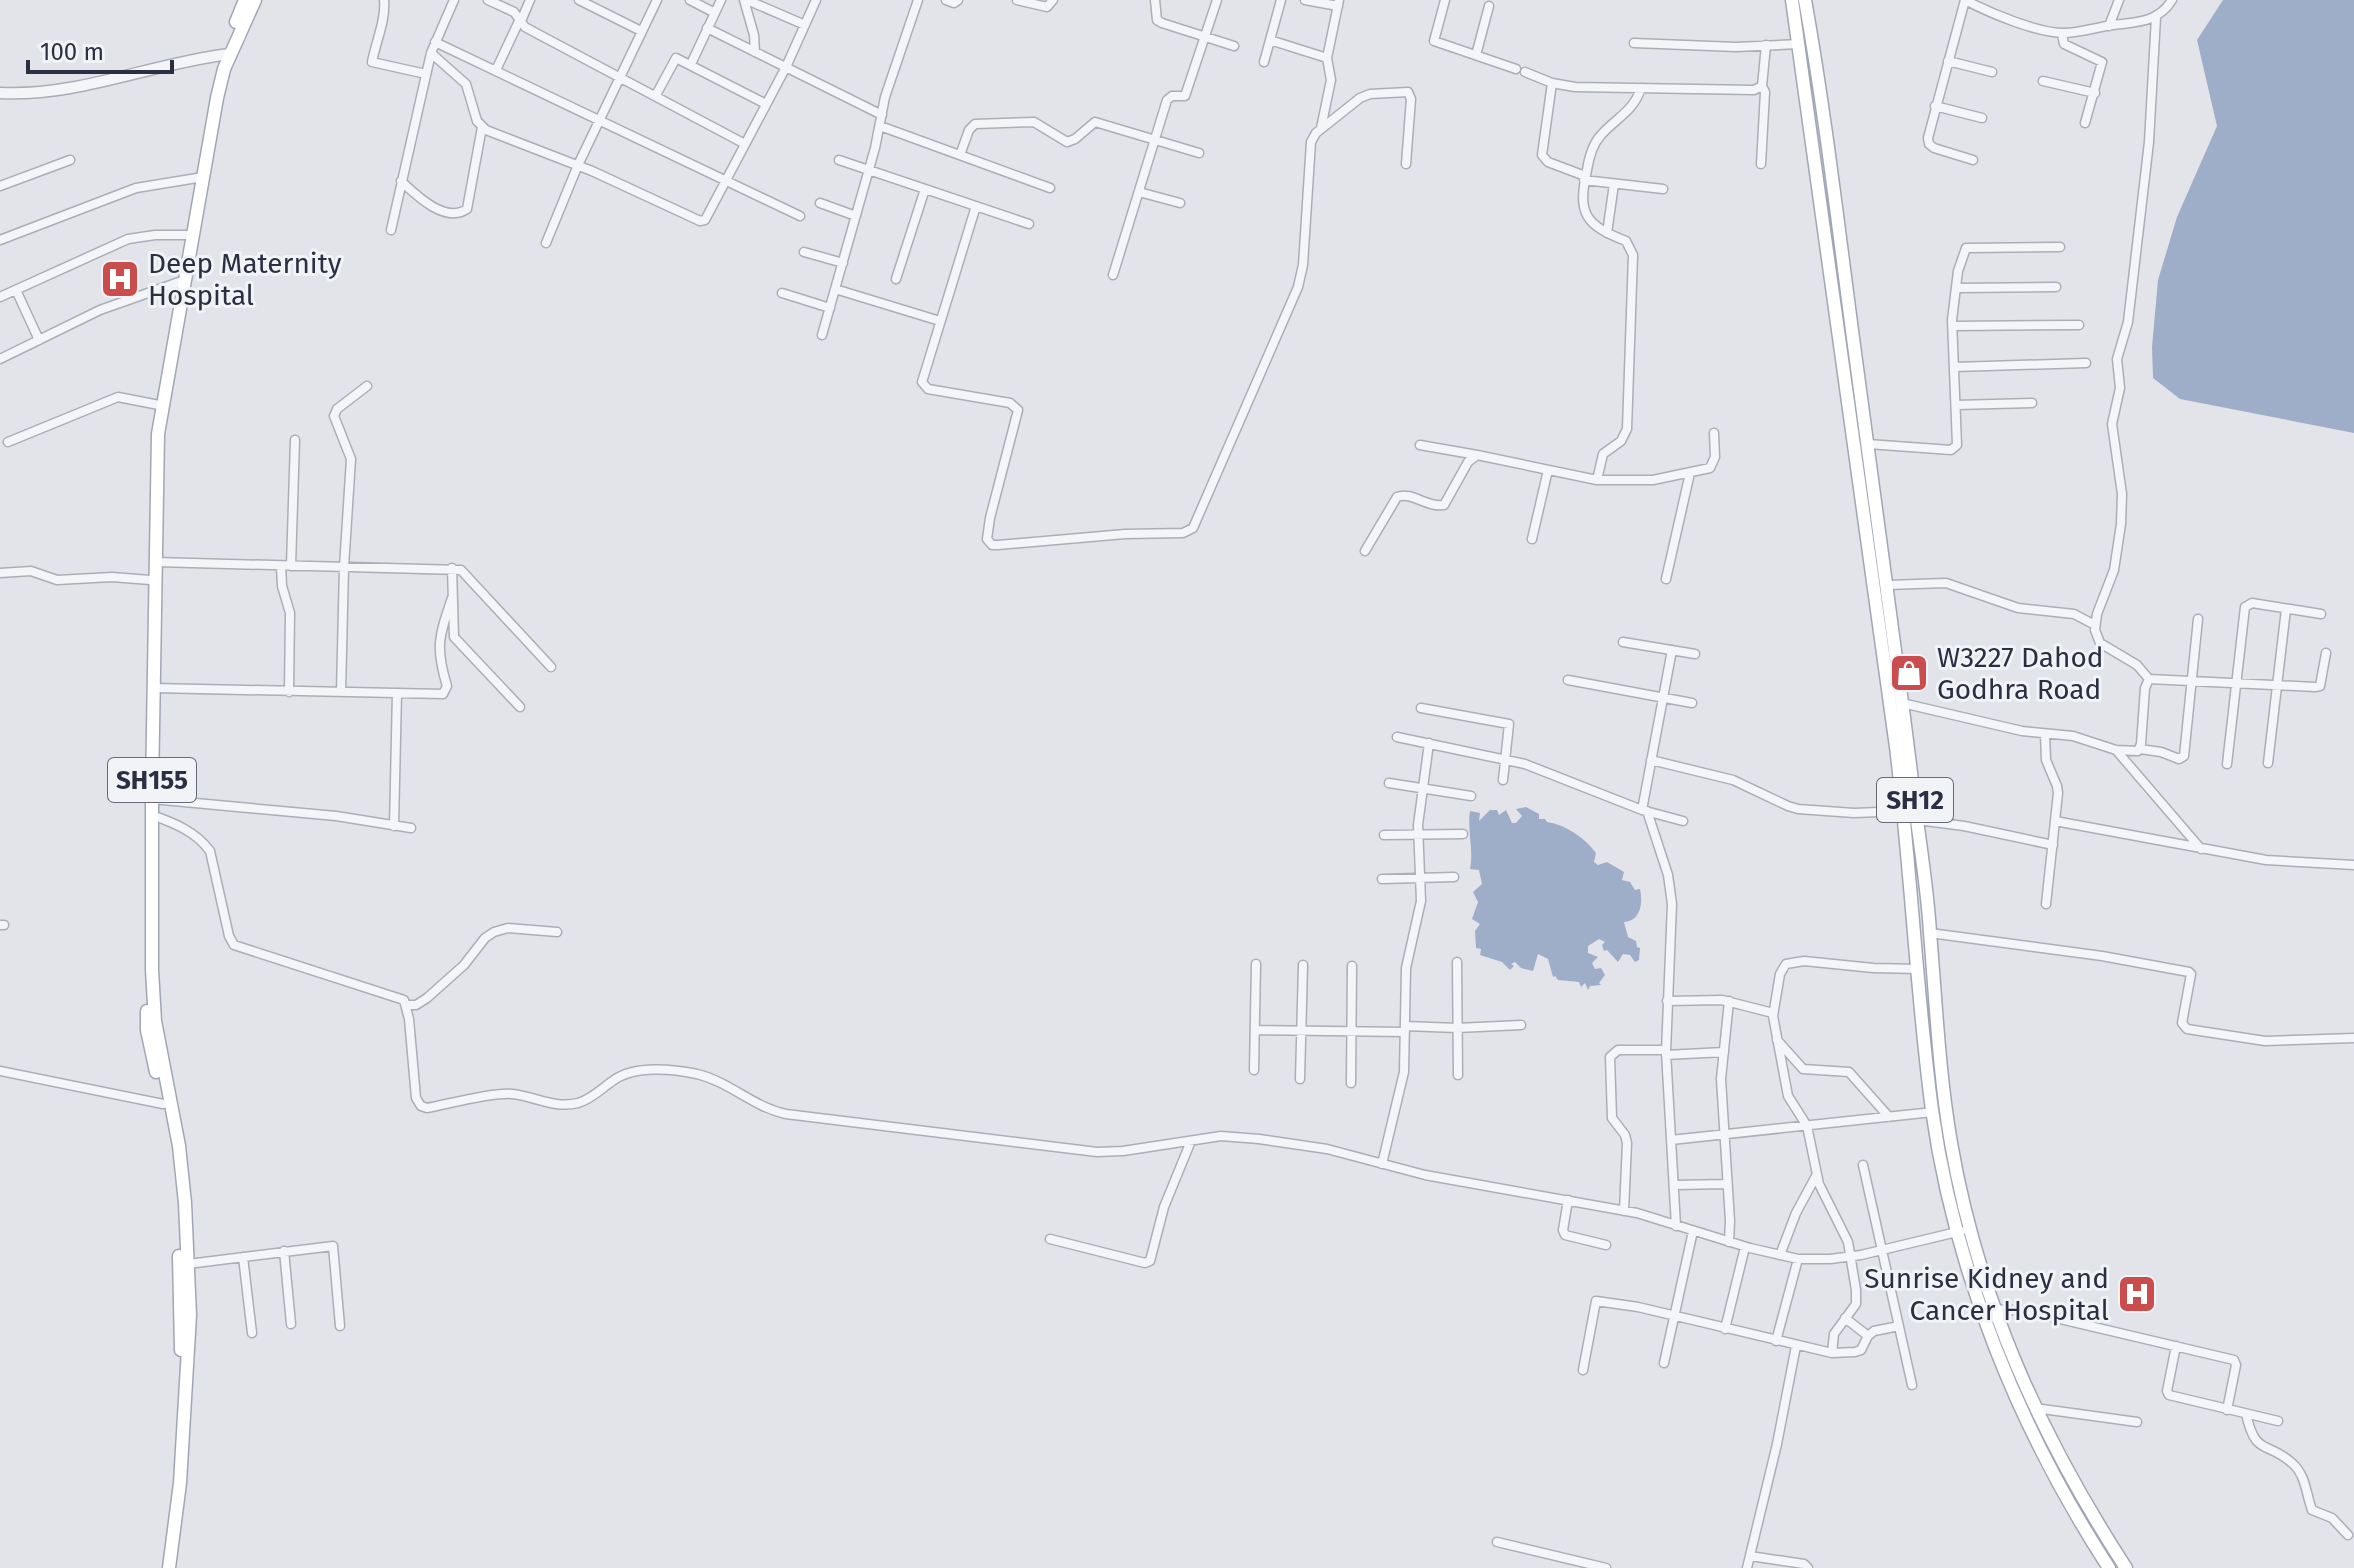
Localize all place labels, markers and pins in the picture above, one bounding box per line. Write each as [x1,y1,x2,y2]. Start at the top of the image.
place label: Deep Maternity Hospital [148,247,342,312]
hospital icon: Deep Maternity Hospital [99,258,141,300]
place label: W3227 Dahod Godhra Road [1937,641,2104,706]
shop icon: W3227 Dahod Godhra Road [1888,652,1930,694]
place label: Sunrise Kidney and Cancer Hospital [1864,1262,2109,1327]
hospital icon: Sunrise Kidney and Cancer Hospital [2116,1273,2158,1315]

